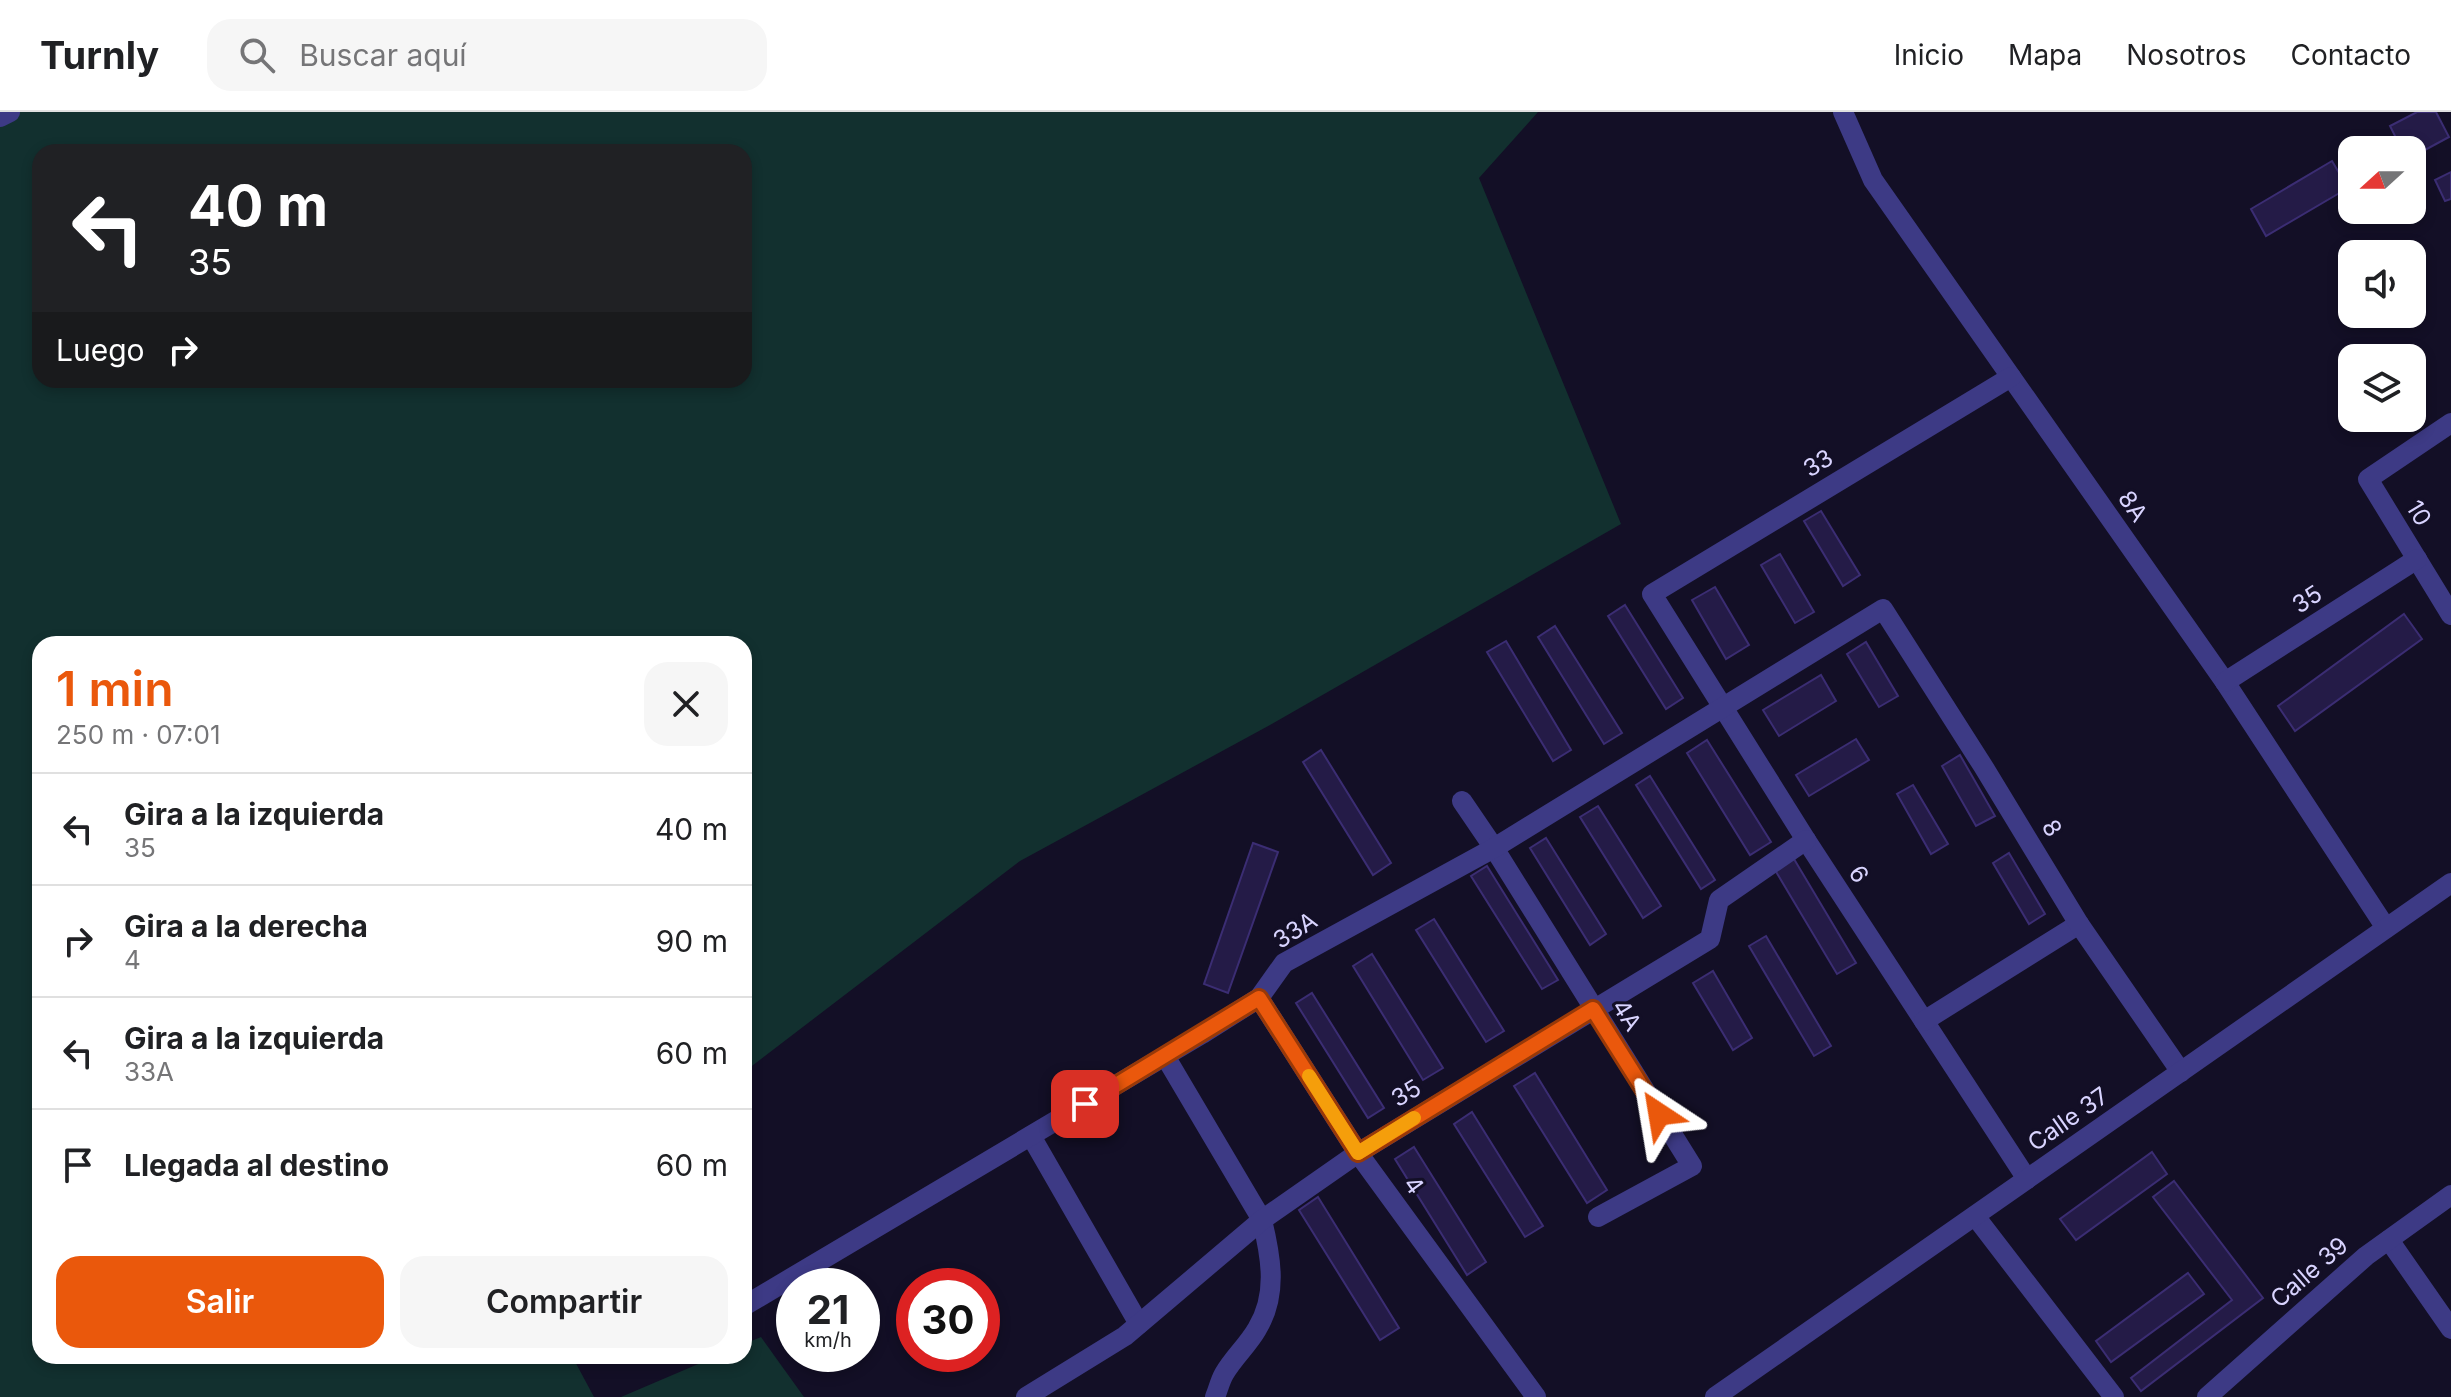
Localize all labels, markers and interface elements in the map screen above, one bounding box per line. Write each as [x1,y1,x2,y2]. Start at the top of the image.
search box [207,19,767,91]
text: Turnly [40,32,159,78]
icon: search [235,33,279,77]
text: Buscar aquí [299,37,467,73]
text: Inicio [1894,38,1964,72]
text: Mapa [2008,38,2082,72]
text: Nosotros [2126,38,2247,72]
text: Contacto [2291,38,2411,72]
north arrow [2338,136,2426,224]
map controls [2338,136,2426,432]
text: 40 m [188,172,328,240]
icon: left [56,176,160,280]
text: 35 [188,240,232,284]
button: sound [2338,240,2426,328]
icon: right [161,328,205,372]
text: Luego [56,332,145,368]
button: layers [2338,344,2426,432]
street label: 33 [1798,443,1838,483]
street label: 8A [2112,485,2154,527]
street label: 10 [2400,495,2438,531]
street label: 35 [2287,579,2327,619]
text: 1 min [56,659,174,718]
button: close [644,662,728,746]
text: 250 m · 07:01 [56,719,220,750]
text: Gira a la izquierda [124,796,384,832]
icon: left [56,807,100,851]
text: 40 m [655,811,728,847]
street label: 8 [2036,814,2068,842]
text: 35 [124,832,156,863]
street label: 6 [1843,860,1875,888]
street label: 33A [1268,905,1322,955]
text: Gira a la derecha [124,908,368,944]
icon: right [56,919,100,963]
text: 90 m [656,923,728,959]
text: 4 [124,944,141,975]
street label: 4A [1606,994,1648,1036]
text: Gira a la izquierda [124,1020,384,1056]
icon: left [56,1031,100,1075]
text: 60 m [656,1035,728,1071]
text: 33A [124,1056,174,1087]
pin [1051,1070,1119,1138]
position arrow [1617,1072,1701,1156]
street label: 35 [1386,1073,1426,1113]
street label: Calle 37 [2022,1081,2114,1157]
icon: arrive [1063,1082,1107,1126]
icon: arrive [56,1143,100,1187]
text: Llegada al destino [124,1147,389,1183]
text: 60 m [656,1147,728,1183]
street label: 4 [1398,1170,1430,1200]
street label: Calle 39 [2264,1231,2354,1313]
button: Salir [56,1256,384,1348]
button: Compartir [400,1256,728,1348]
speed limit sign: 30 [896,1268,1000,1372]
text: 21 [807,1285,849,1334]
text: km/h [804,1328,852,1352]

